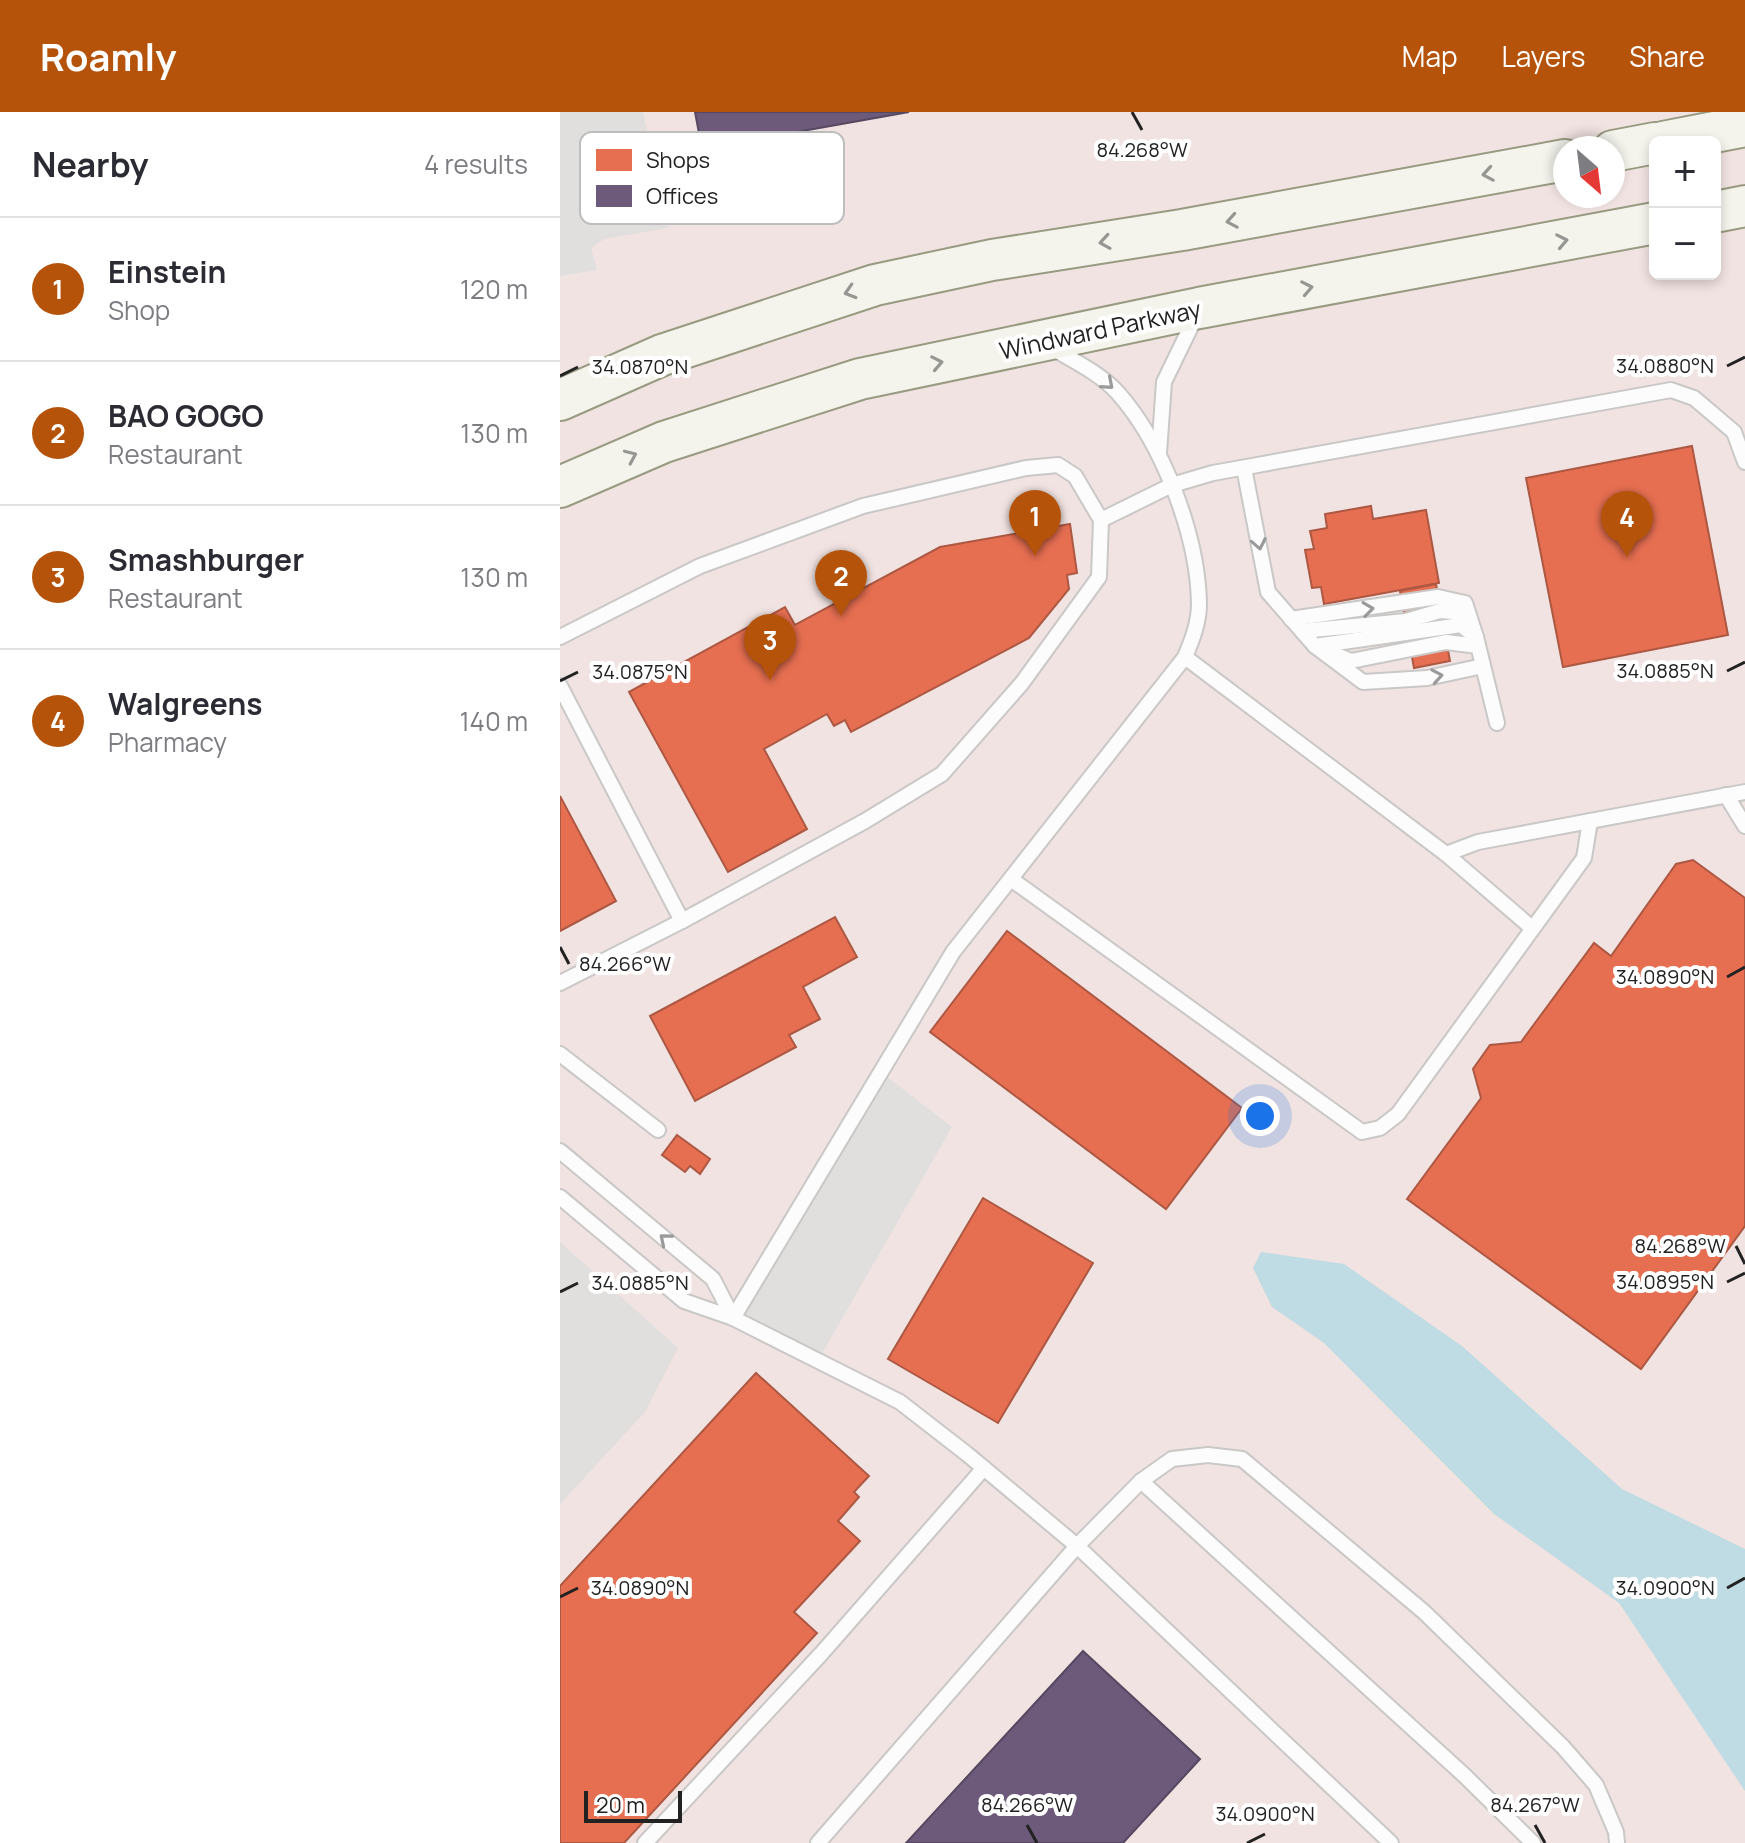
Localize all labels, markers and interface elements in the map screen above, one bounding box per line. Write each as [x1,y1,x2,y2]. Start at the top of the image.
text: Roamly [40,30,177,82]
text: Map [1402,37,1458,75]
text: Layers [1502,37,1585,75]
text: Share [1629,37,1705,75]
legend [580,132,844,224]
text: 84.268°W [1096,136,1188,163]
north arrow [1553,136,1625,208]
map controls [1649,136,1721,280]
button: + [1649,136,1721,208]
text: Nearby [32,141,148,187]
text: Shops [646,145,710,175]
text: 4 results [424,146,528,182]
one-way arrow [1481,165,1495,182]
text: Offices [646,181,718,211]
button: − [1649,208,1721,280]
one-way arrow [1226,211,1239,228]
one-way arrow [1098,233,1112,250]
one-way arrow [1556,233,1569,250]
text: Einstein [108,251,226,292]
text: 1 [52,271,64,307]
text: 120 m [460,271,528,307]
one-way arrow [1300,281,1314,298]
one-way arrow [844,283,858,299]
street label: Windward Parkway [996,291,1204,366]
text: Shop [108,292,170,328]
text: 34.0880°N [1616,352,1714,379]
text: 34.0870°N [592,353,688,380]
one-way arrow [930,356,943,373]
one-way arrow [1098,374,1113,389]
text: BAO GOGO [108,395,264,436]
text: 2 [50,415,66,451]
text: 130 m [460,415,528,451]
text: Restaurant [108,436,243,472]
one-way arrow [623,449,638,465]
pin: 1 [1009,490,1061,556]
pin: 4 [1601,491,1653,557]
one-way arrow [1250,537,1267,551]
text: Smashburger [108,539,304,580]
pin: 2 [815,550,867,616]
text: 3 [50,559,66,595]
text: 130 m [460,559,528,595]
text: Restaurant [108,580,243,616]
one-way arrow [1362,600,1375,617]
pin: 3 [744,614,796,680]
text: 34.0885°N [1616,657,1714,684]
text: 34.0875°N [592,658,688,685]
one-way arrow [1430,668,1443,685]
text: Walgreens [108,683,262,724]
text: 4 [50,703,66,739]
text: 140 m [459,703,528,739]
text: Pharmacy [108,724,227,760]
text: 84.266°W [579,950,671,977]
text: 34.0890°N [1616,963,1714,990]
your location [1240,1096,1280,1136]
text: 84.268°W [1634,1232,1726,1259]
one-way arrow [660,1234,675,1249]
text: 34.0895°N [1616,1268,1714,1295]
text: 34.0885°N [591,1269,689,1296]
text: 34.0890°N [591,1574,689,1601]
text: 34.0900°N [1615,1574,1715,1601]
scale bar [584,1787,682,1823]
text: 20 m [596,1790,645,1820]
text: 84.266°W [981,1791,1073,1818]
text: 84.267°W [1490,1791,1580,1818]
text: 34.0900°N [1215,1800,1315,1827]

